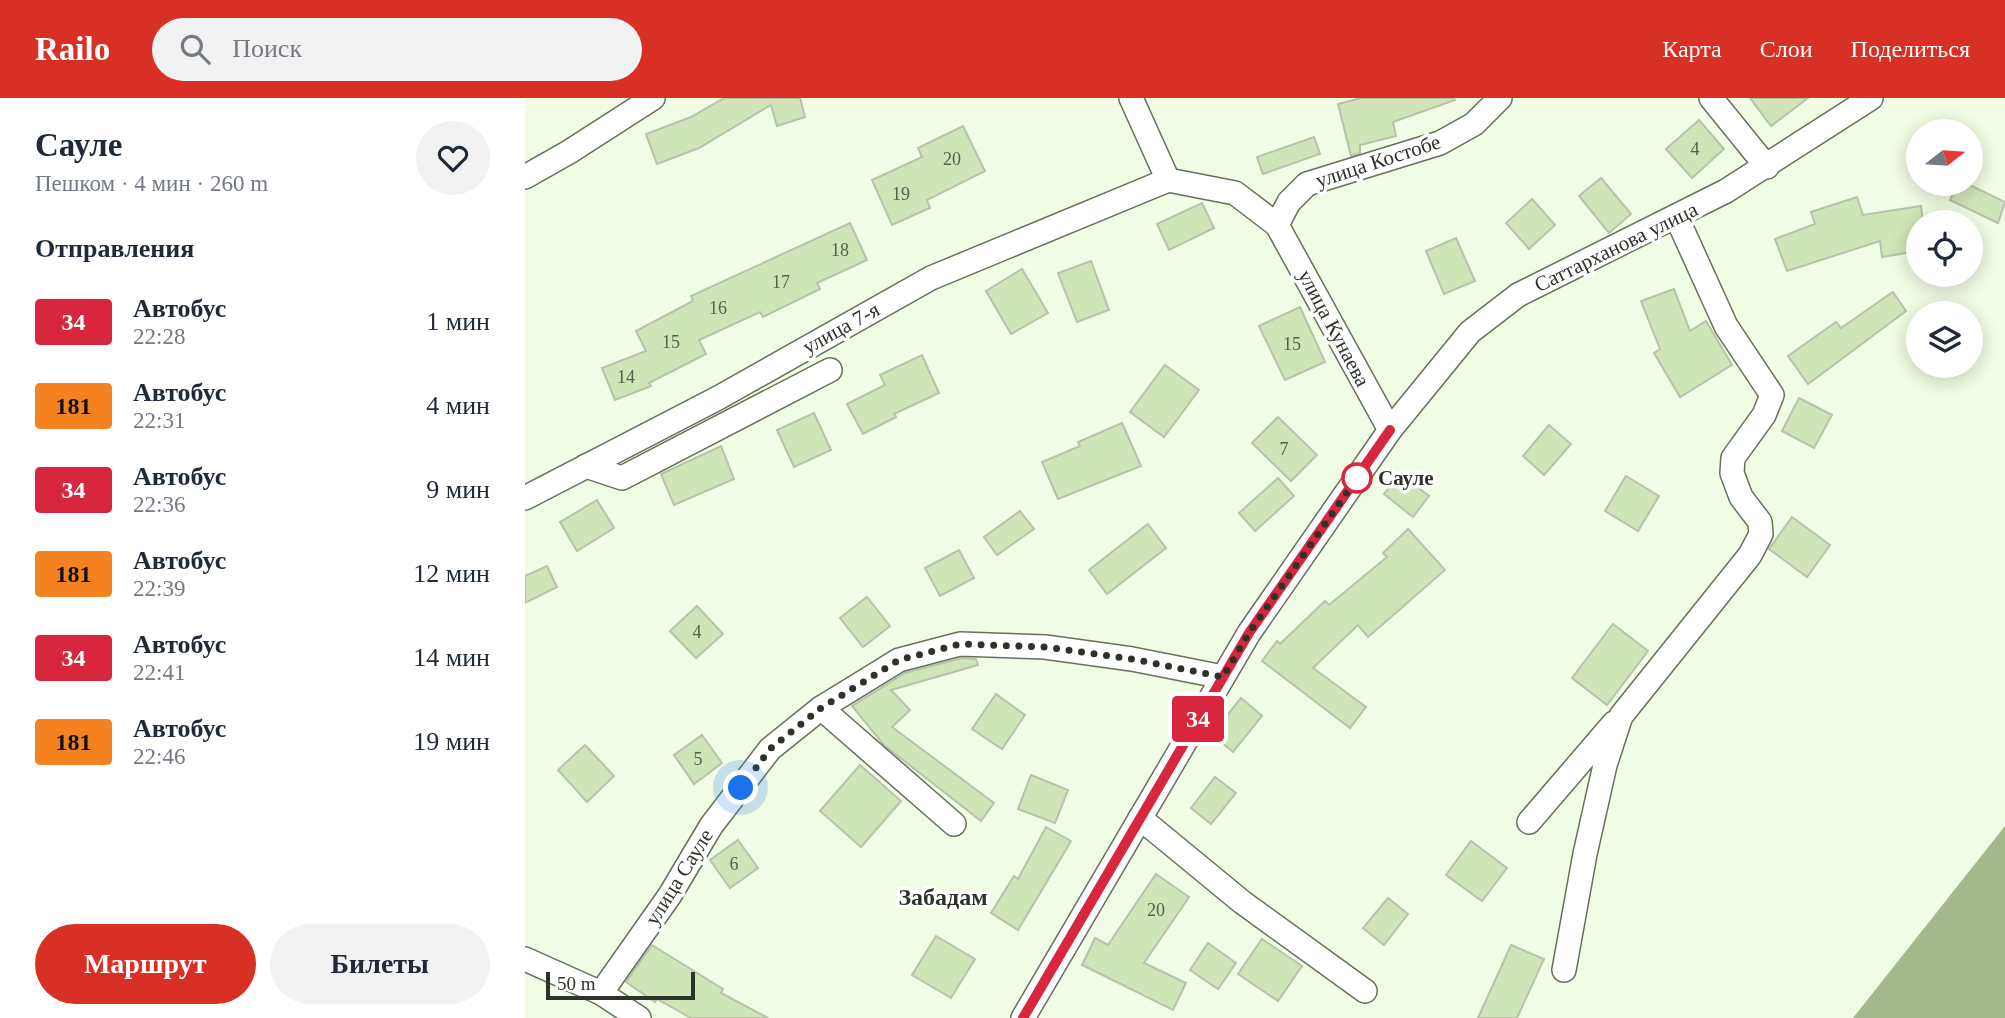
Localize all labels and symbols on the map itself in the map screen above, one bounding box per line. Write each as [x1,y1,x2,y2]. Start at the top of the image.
north arrow [1906,119,1983,196]
street label: улица Костобе [1313,130,1443,192]
house number: 4 [1691,139,1700,159]
house number: 20 [943,149,961,169]
house number: 19 [892,184,910,204]
street label: Саттарханова улица [1530,197,1702,297]
house number: 18 [831,240,849,260]
street label: улица Кунаева [1293,265,1375,391]
house number: 17 [772,272,790,292]
street label: улица 7-я [798,297,884,359]
house number: 16 [709,298,727,318]
house number: 15 [662,332,680,352]
house number: 15 [1283,334,1301,354]
house number: 14 [617,367,635,387]
house number: 7 [1280,439,1289,459]
marker: Сауле [1342,463,1372,493]
place label: Сауле [1378,466,1434,490]
house number: 4 [693,622,702,642]
line badge: 34 [1167,696,1229,742]
house number: 5 [694,749,703,769]
your location [723,770,758,805]
street label: улица Сауле [640,825,718,929]
house number: 6 [730,854,739,874]
district label: Забадам [898,884,988,910]
house number: 20 [1147,900,1165,920]
scale bar [546,969,695,1001]

